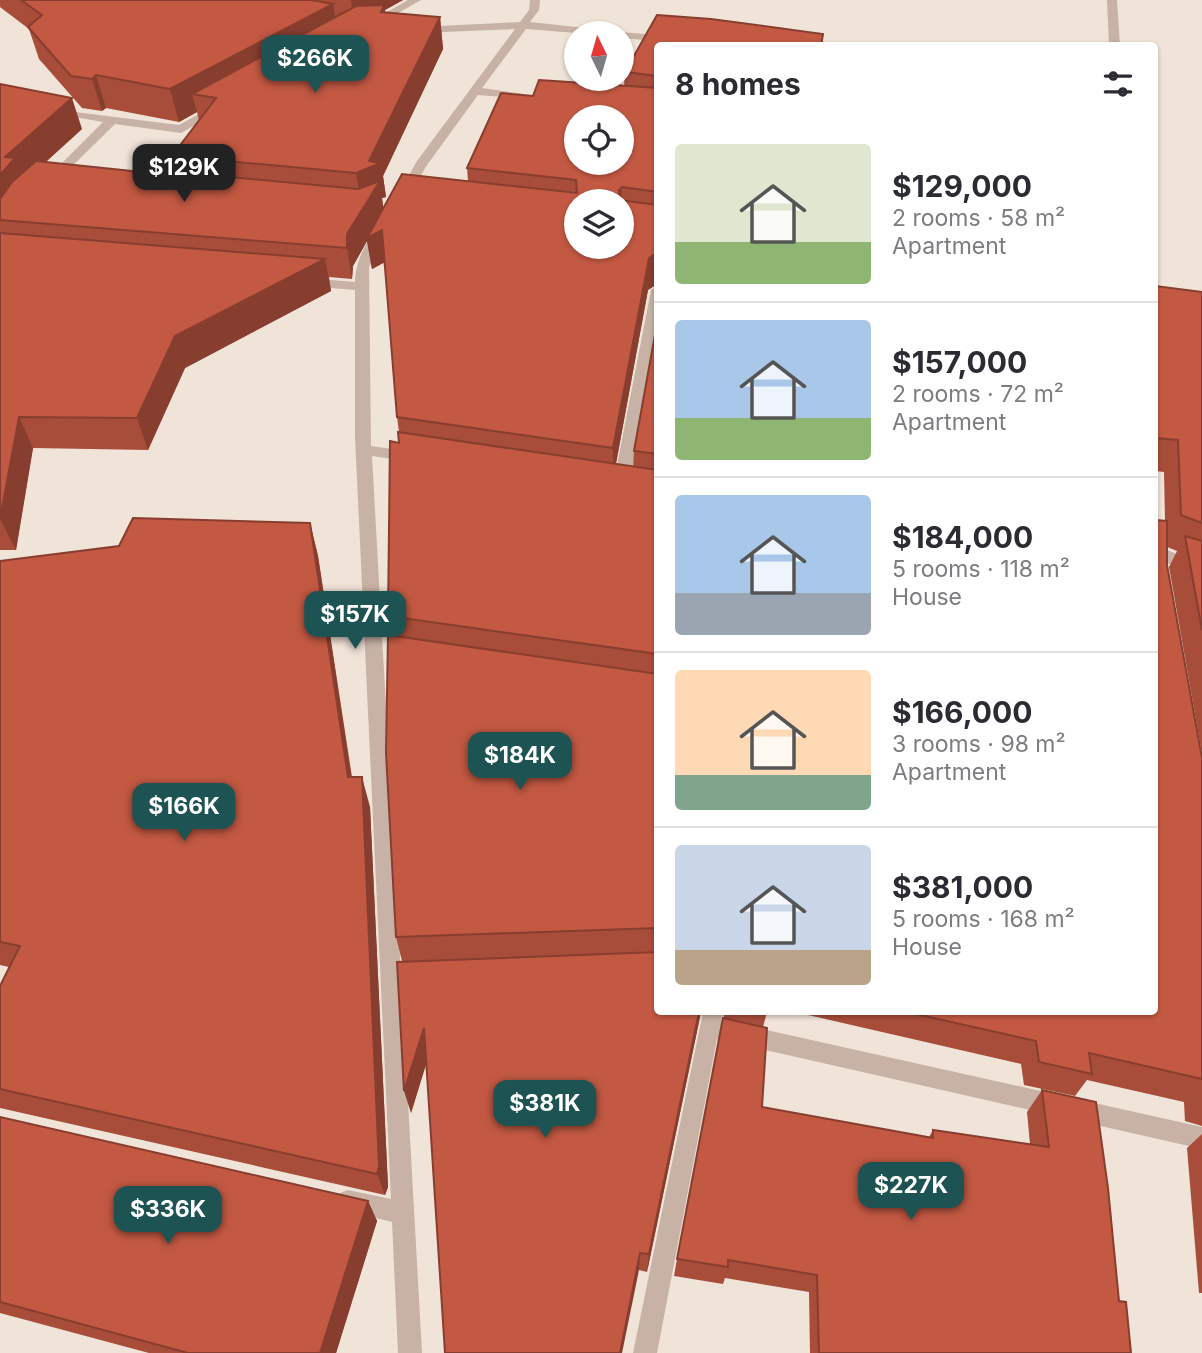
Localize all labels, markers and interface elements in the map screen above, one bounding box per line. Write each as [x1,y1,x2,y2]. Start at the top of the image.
north arrow [564,21,634,91]
map controls [564,21,634,259]
pin: $266K [266,36,364,95]
text: $266K [277,44,353,72]
icon: filters [1099,65,1137,103]
text: 8 homes [675,66,801,102]
button: locate [564,105,634,175]
pin: $129K [135,144,233,204]
text: $129K [149,153,219,181]
text: $129,000 [892,168,1032,204]
icon: home [731,172,815,256]
button: layers [564,189,634,259]
text: 2 rooms · 58 m² [892,204,1065,232]
text: Apartment [892,232,1006,260]
text: $157,000 [892,344,1027,380]
icon: home [731,348,815,432]
text: 2 rooms · 72 m² [892,380,1064,408]
text: Apartment [892,408,1006,436]
text: $184,000 [892,519,1033,555]
icon: home [731,523,815,607]
text: 5 rooms · 118 m² [892,555,1070,583]
text: House [892,583,962,611]
pin: $157K [306,592,404,651]
text: $157K [320,600,390,628]
text: $166,000 [892,694,1032,730]
icon: home [731,698,815,782]
text: 3 rooms · 98 m² [892,730,1066,758]
pin: $184K [471,732,569,792]
text: $184K [484,741,556,769]
text: Apartment [892,758,1006,786]
pin: $166K [135,784,233,843]
text: $166K [148,792,220,820]
text: $381,000 [892,869,1033,905]
icon: home [731,873,815,957]
text: 5 rooms · 168 m² [892,905,1075,933]
text: House [892,933,962,961]
pin: $381K [496,1080,594,1140]
text: $381K [509,1089,581,1117]
pin: $227K [862,1162,960,1222]
text: $227K [874,1171,948,1199]
pin: $336K [119,1186,217,1246]
text: $336K [130,1195,206,1223]

